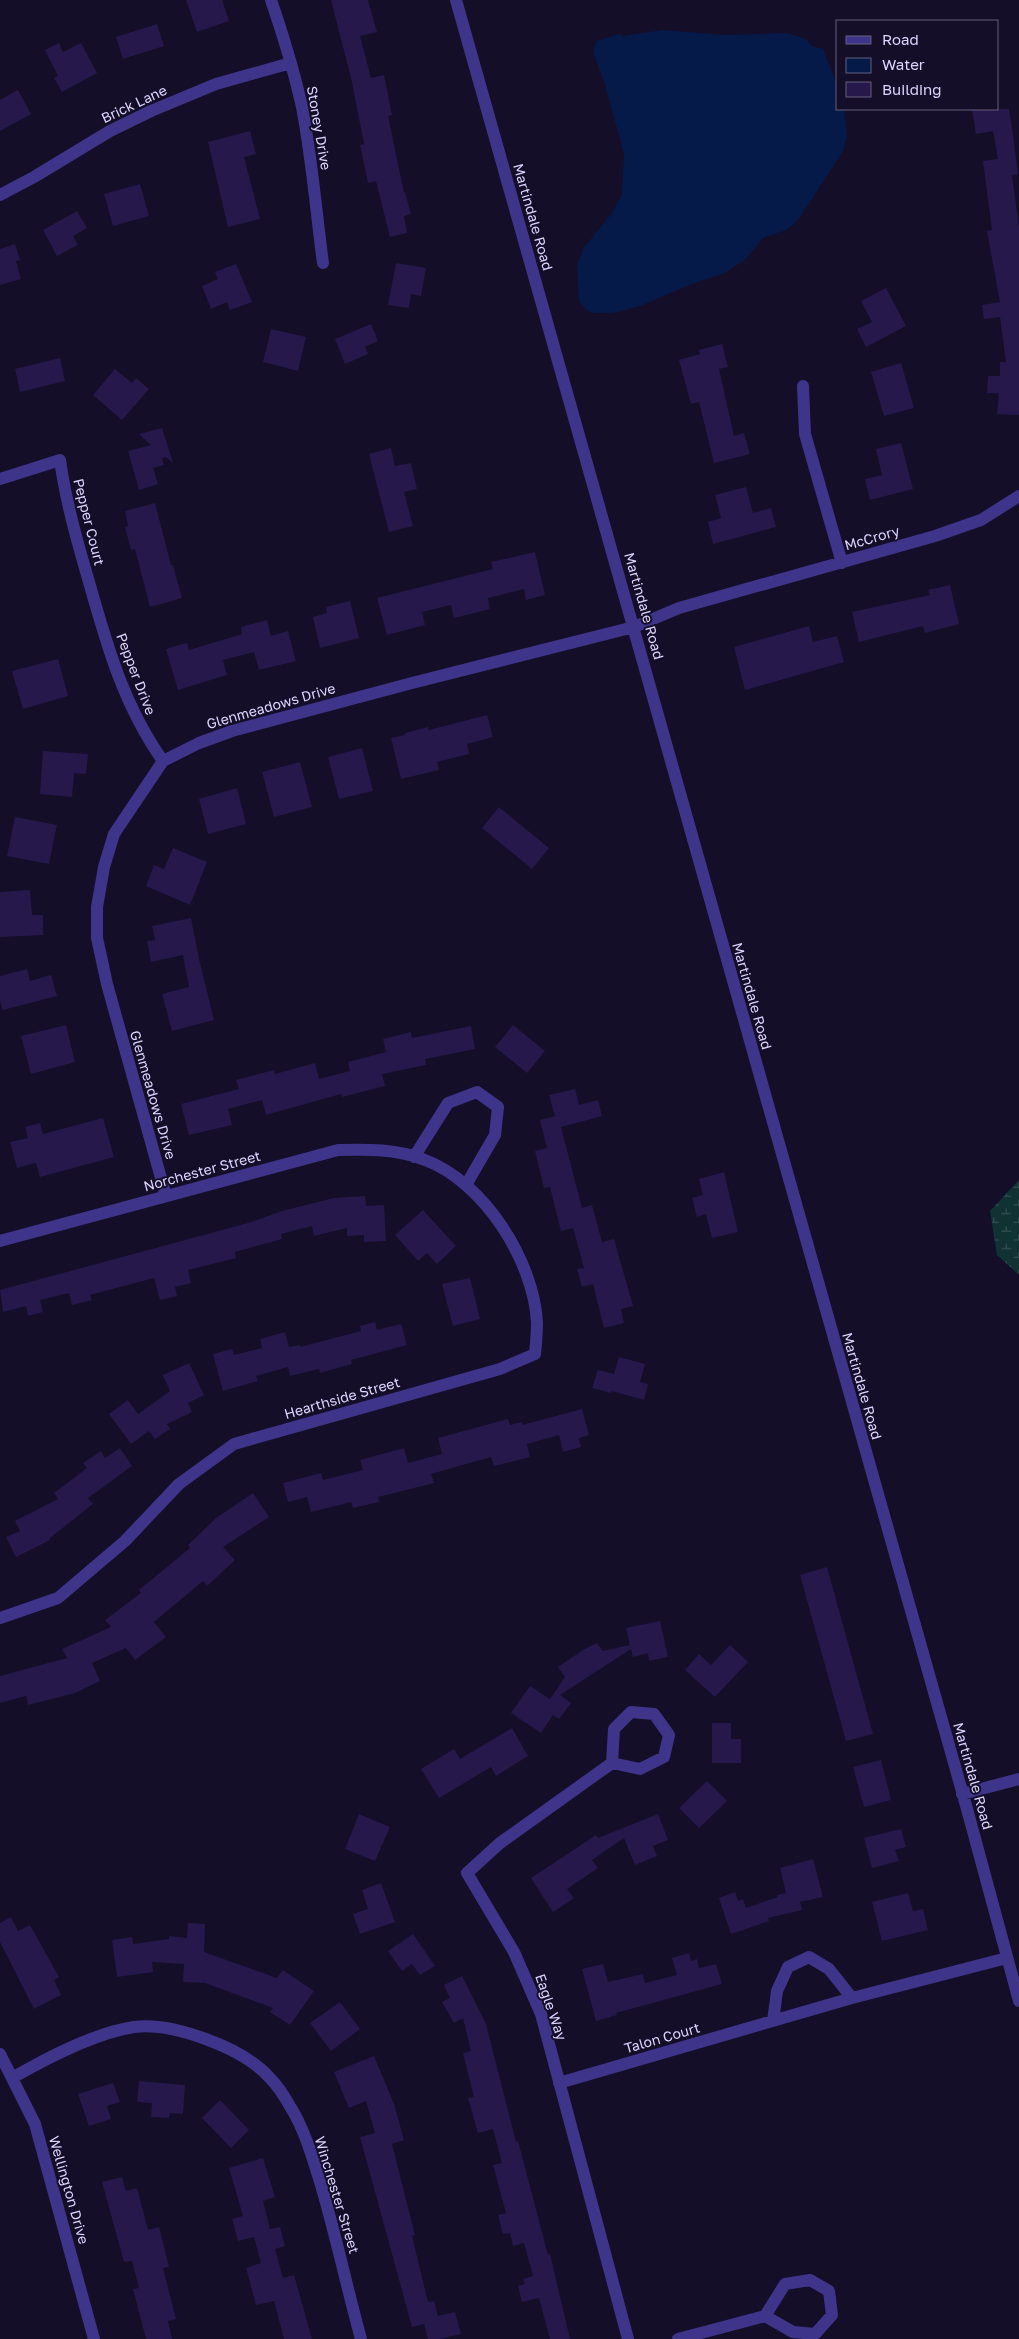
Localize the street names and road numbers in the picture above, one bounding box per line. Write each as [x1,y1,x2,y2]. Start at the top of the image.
street label: Brick Lane [98,81,169,126]
street label: Stoney Drive [304,84,335,171]
street label: Martindale Road [510,161,557,272]
street label: Pepper Court [70,477,109,567]
street label: McCrory [842,522,902,553]
street label: Martindale Road [621,550,668,661]
street label: Pepper Drive [113,631,160,717]
street label: Glenmeadows Drive [205,679,337,732]
street label: Martindale Road [729,940,776,1051]
street label: Glenmeadows Drive [127,1029,180,1161]
street label: Norchester Street [142,1147,262,1194]
street label: Martindale Road [839,1330,886,1441]
street label: Hearthside Street [282,1373,402,1422]
street label: Martindale Road [950,1720,997,1831]
street label: Eagle Way [532,1971,571,2042]
street label: Talon Court [622,2019,702,2056]
street label: Wellington Drive [46,2134,93,2246]
street label: Winchester Street [312,2134,363,2256]

